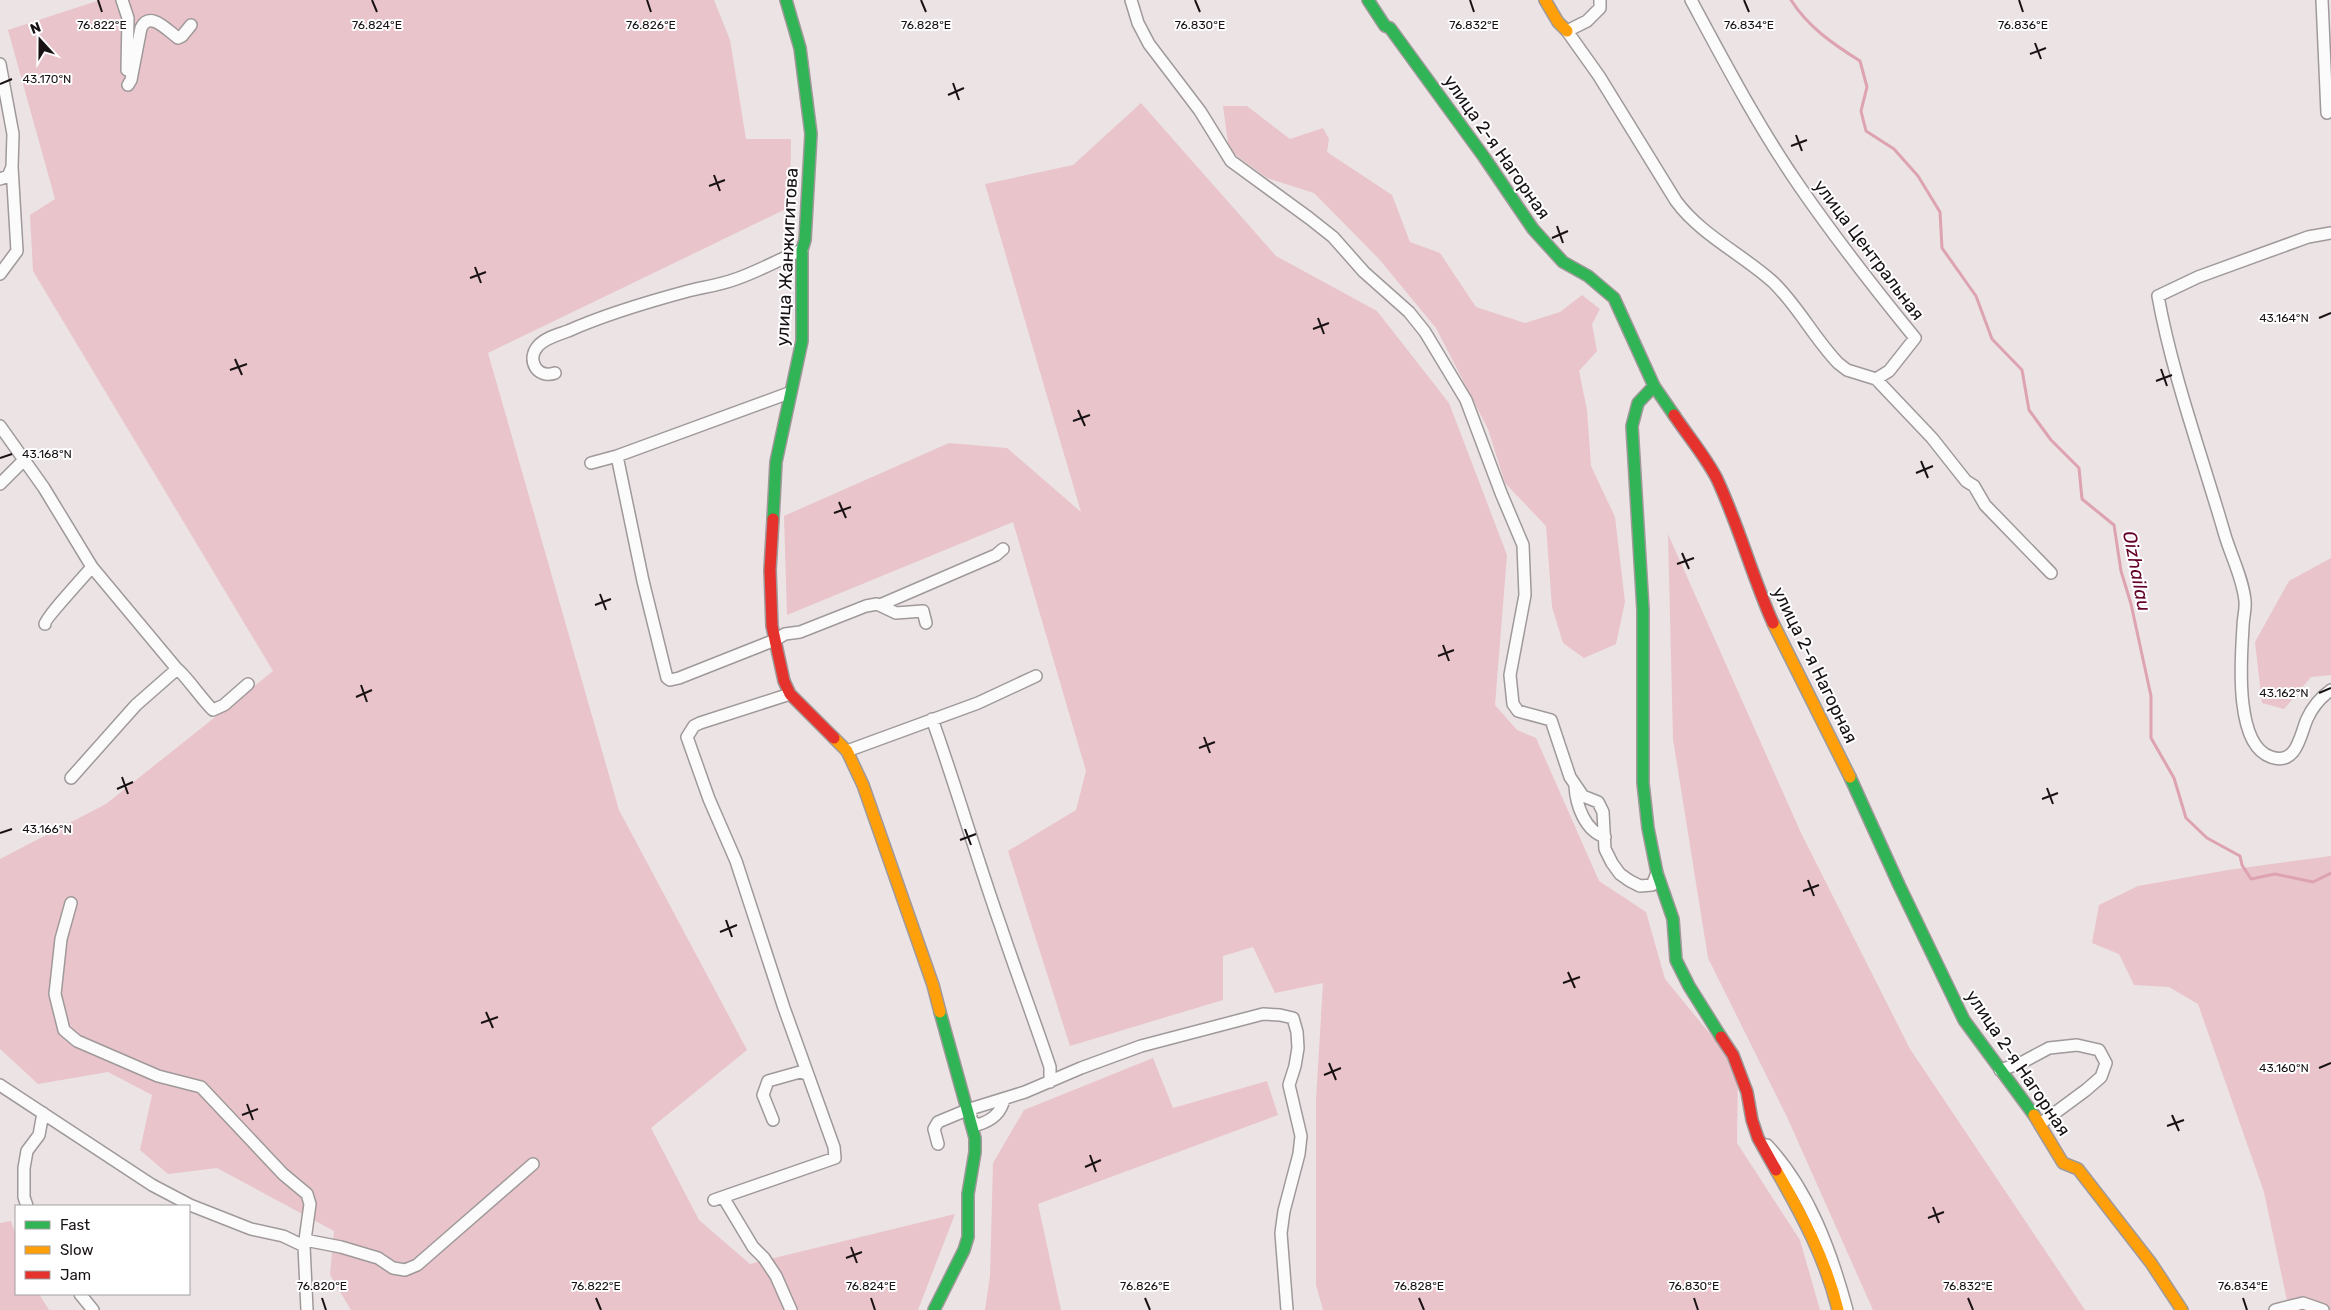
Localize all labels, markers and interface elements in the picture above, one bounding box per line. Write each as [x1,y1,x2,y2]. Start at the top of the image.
north arrow [15,15,65,65]
text: 76.822°E [77,18,127,32]
text: 76.824°E [352,18,402,32]
text: 76.826°E [626,18,676,32]
text: 76.828°E [901,18,951,32]
text: 76.830°E [1175,18,1225,32]
text: 76.832°E [1449,18,1499,32]
text: 76.834°E [1724,18,1774,32]
text: 76.836°E [1998,18,2048,32]
text: N [28,19,43,38]
street label: улица 2-я Нагорная [1439,71,1555,223]
text: 43.170°N [23,72,71,86]
street label: улица Жанжигитова [771,167,803,347]
street label: улица Центральная [1809,175,1929,325]
text: 43.164°N [2259,311,2309,325]
text: 43.168°N [22,447,72,461]
water label: Oizhailau [2118,529,2156,613]
street label: улица 2-я Нагорная [1768,583,1862,747]
text: 43.162°N [2259,686,2309,700]
text: 43.166°N [22,822,72,836]
street label: улица 2-я Нагорная [1961,986,2075,1140]
text: 43.160°N [2259,1061,2309,1075]
legend [15,1205,190,1295]
text: Fast [60,1216,90,1234]
text: Slow [60,1241,93,1259]
text: Jam [60,1266,91,1284]
text: 76.820°E [297,1279,347,1293]
text: 76.822°E [571,1279,621,1293]
text: 76.824°E [846,1279,896,1293]
text: 76.826°E [1120,1279,1170,1293]
text: 76.828°E [1394,1279,1444,1293]
text: 76.830°E [1669,1279,1719,1293]
text: 76.832°E [1943,1279,1993,1293]
text: 76.834°E [2218,1279,2268,1293]

